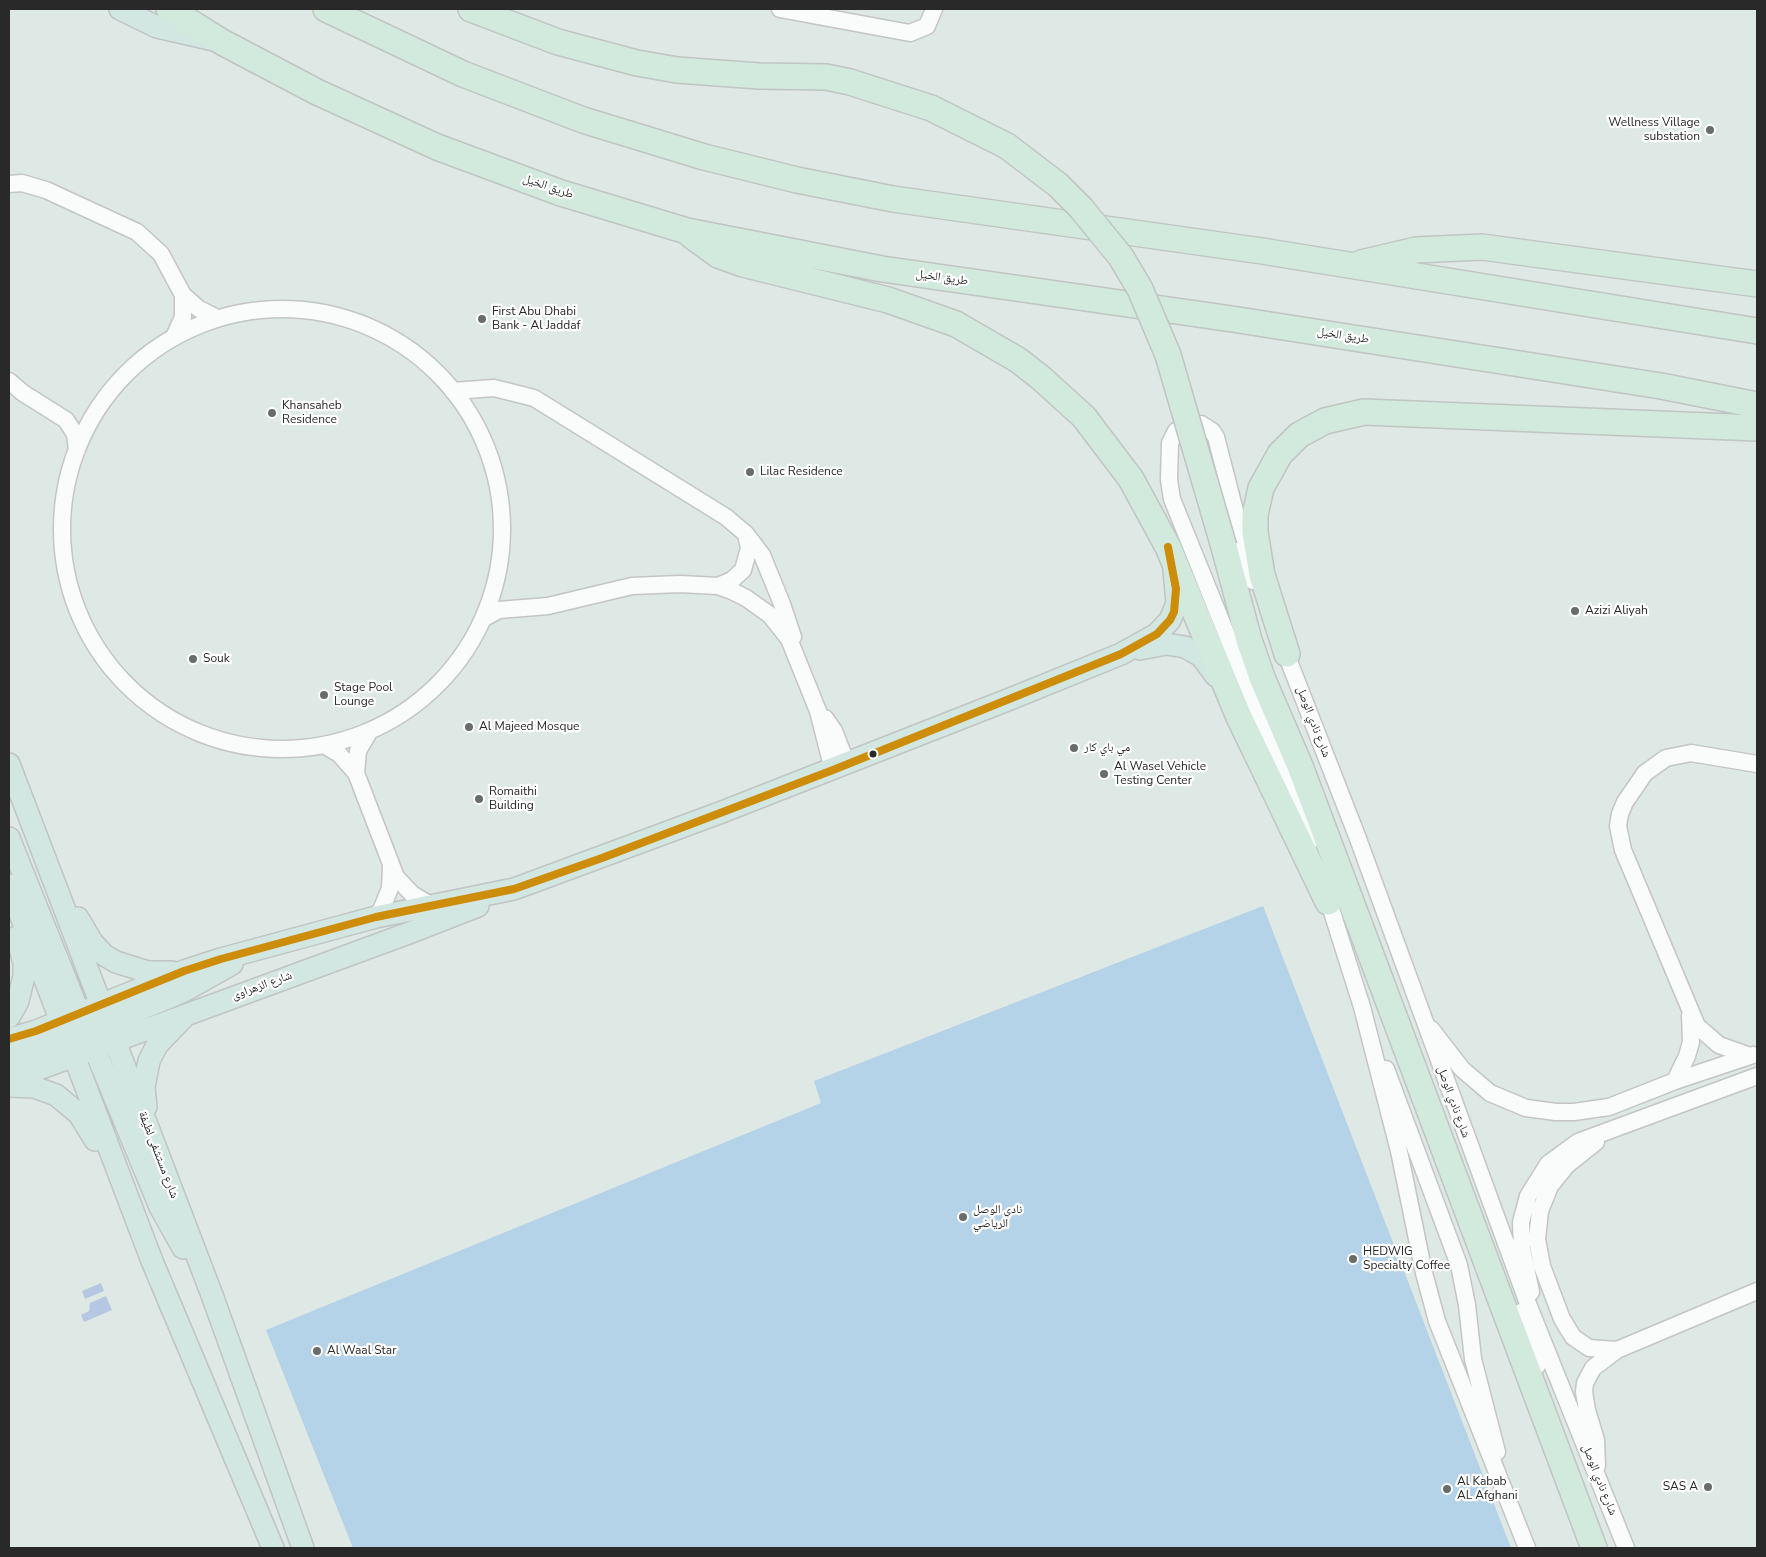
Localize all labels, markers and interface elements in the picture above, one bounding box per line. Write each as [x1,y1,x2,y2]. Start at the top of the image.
place label: Wellness Village substation [1608,116,1700,144]
marker: Wellness Village substation [1704,124,1716,136]
street label: طريق الخيل [521,172,575,202]
street label: طريق الخيل [915,267,969,289]
place label: First Abu Dhabi Bank - Al Jaddaf [492,305,581,333]
marker: First Abu Dhabi Bank - Al Jaddaf [476,313,488,325]
street label: طريق الخيل [1316,325,1370,347]
place label: Khansaheb Residence [282,399,342,427]
marker: Khansaheb Residence [266,407,278,419]
place label: Lilac Residence [760,465,843,479]
marker: Lilac Residence [744,466,756,478]
place label: Azizi Aliyah [1585,604,1648,618]
marker: Azizi Aliyah [1569,605,1581,617]
place label: Souk [203,652,230,666]
marker: Souk [187,653,199,665]
place label: Stage Pool Lounge [334,681,393,709]
street label: شارع نادي الوصل [1293,684,1333,760]
marker: Stage Pool Lounge [318,689,330,701]
place label: Al Majeed Mosque [479,720,579,734]
marker: Al Majeed Mosque [463,721,475,733]
place label: مي باي كار [1084,741,1130,755]
marker: مي باي كار [1068,742,1080,754]
unlabelled marker [868,749,878,759]
place label: Al Wasel Vehicle Testing Center [1114,760,1206,788]
marker: Al Wasel Vehicle Testing Center [1098,768,1110,780]
place label: Romaithi Building [489,785,537,813]
marker: Romaithi Building [473,793,485,805]
street label: شارع الزهراوى [230,968,294,1004]
street label: شارع نادي الوصل [1433,1064,1473,1140]
street label: شارع مستشفى لطيفة [135,1109,181,1201]
place label: نادي الوصل الرياضي [973,1203,1022,1231]
marker: نادي الوصل الرياضي [957,1211,969,1223]
place label: HEDWIG Specialty Coffee [1363,1245,1450,1273]
marker: HEDWIG Specialty Coffee [1347,1253,1359,1265]
place label: Al Waal Star [327,1344,396,1358]
marker: Al Waal Star [311,1345,323,1357]
street label: شارع نادي الوصل [1578,1442,1620,1518]
place label: Al Kabab AL Afghani [1457,1475,1518,1503]
place label: SAS A [1663,1480,1698,1494]
marker: SAS A [1702,1481,1714,1493]
marker: Al Kabab AL Afghani [1441,1483,1453,1495]

